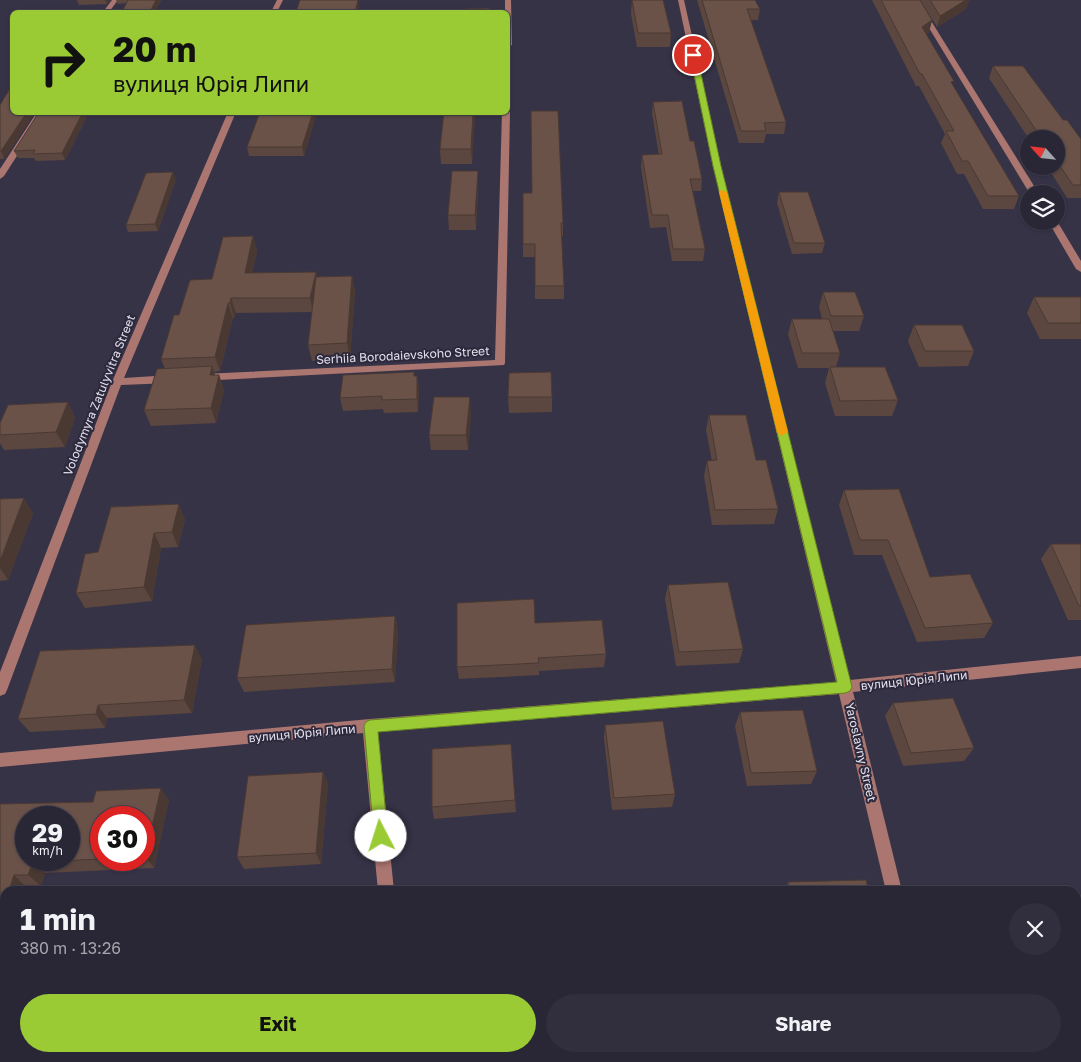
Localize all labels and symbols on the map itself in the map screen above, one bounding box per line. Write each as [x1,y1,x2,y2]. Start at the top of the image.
pin [672,34,714,76]
north arrow [1020,130,1065,175]
street label: Volodymyra Zatulyvitra Street [60,312,138,478]
street label: Serhiia Borodaievskoho Street [316,343,490,367]
street label: вулиця Юрія Липи [860,667,968,693]
street label: Yaroslavny Street [842,701,880,803]
street label: вулиця Юрія Липи [248,721,356,745]
speed limit sign: 30 [90,806,155,871]
position arrow [354,809,406,861]

